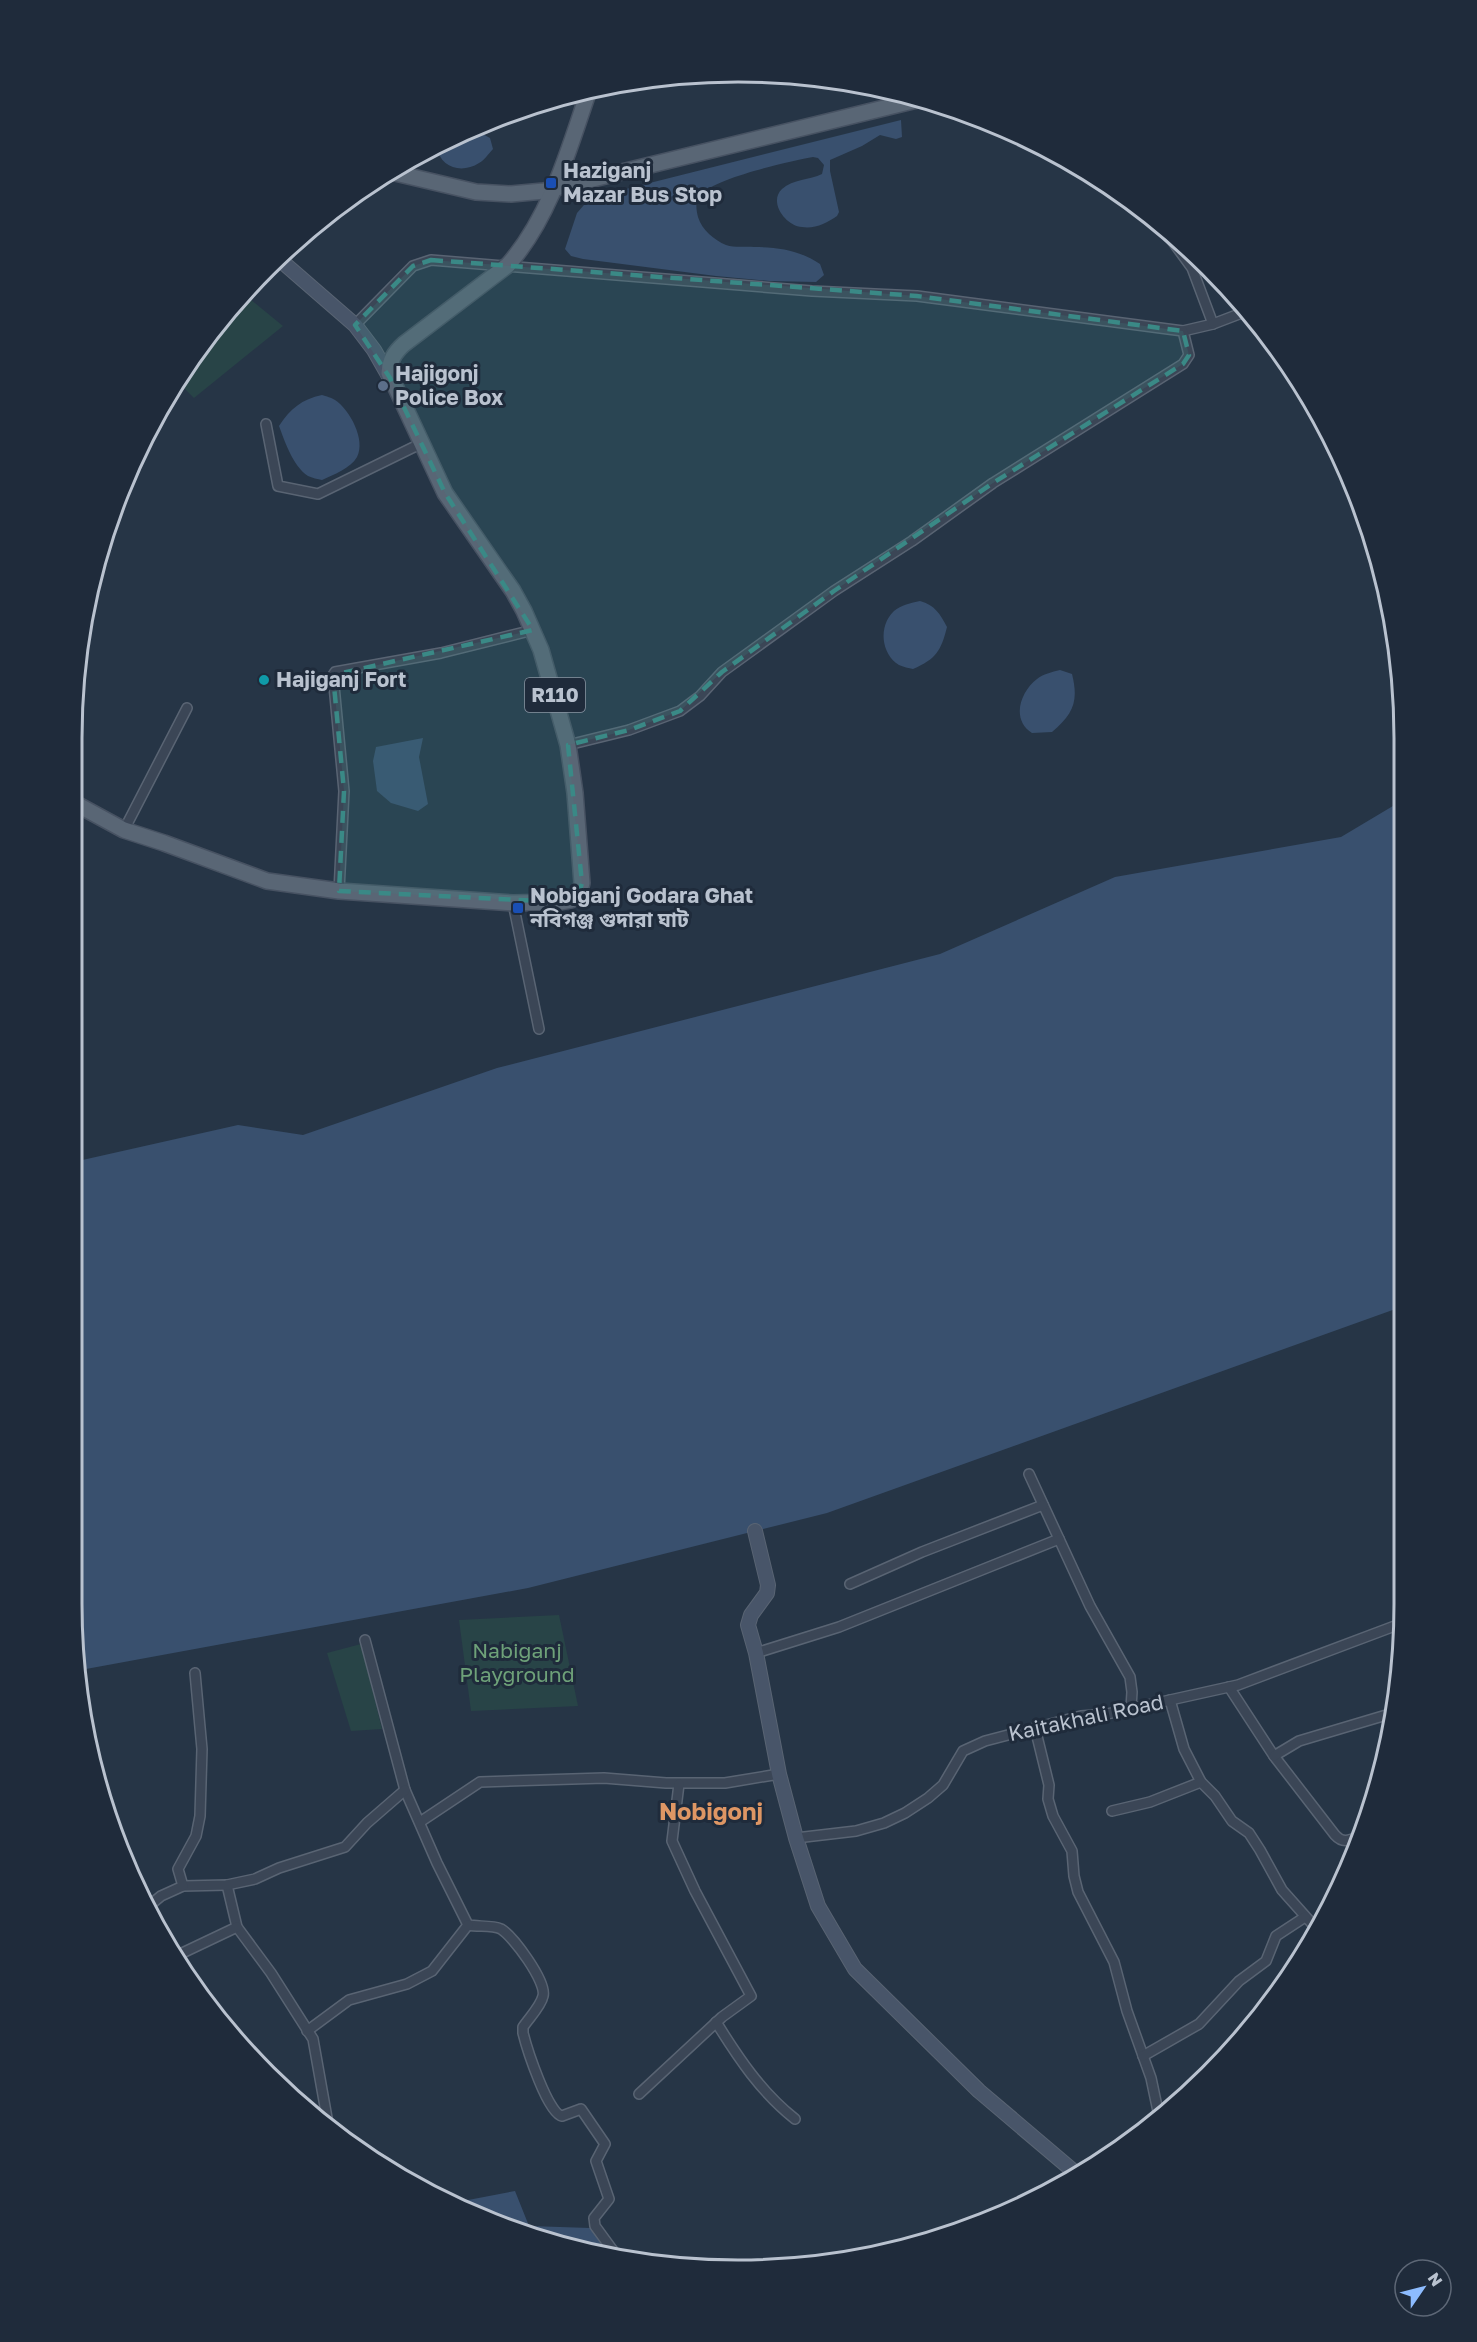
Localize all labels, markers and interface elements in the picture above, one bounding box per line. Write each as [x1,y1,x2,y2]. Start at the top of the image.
place label: Haziganj Mazar Bus Stop [563,157,722,207]
marker: Haziganj Mazar Bus Stop [544,176,558,190]
place label: Hajigonj Police Box [395,360,503,410]
marker: Hajigonj Police Box [376,379,390,393]
place label: Hajiganj Fort [276,666,406,692]
marker: Hajiganj Fort [257,673,271,687]
road number: R110 [525,678,585,712]
place label: Nobiganj Godara Ghat নবিগঞ্জ গুদারা ঘাট [529,882,753,932]
marker: Nobiganj Godara Ghat নবিগঞ্জ গুদারা ঘাট [511,901,525,915]
park label: Nabiganj Playground [459,1637,575,1687]
street label: Kaitakhali Road [1006,1688,1166,1746]
district label: Nobigonj [659,1796,763,1825]
north arrow [1393,2258,1453,2318]
text: N [1424,2269,1447,2290]

